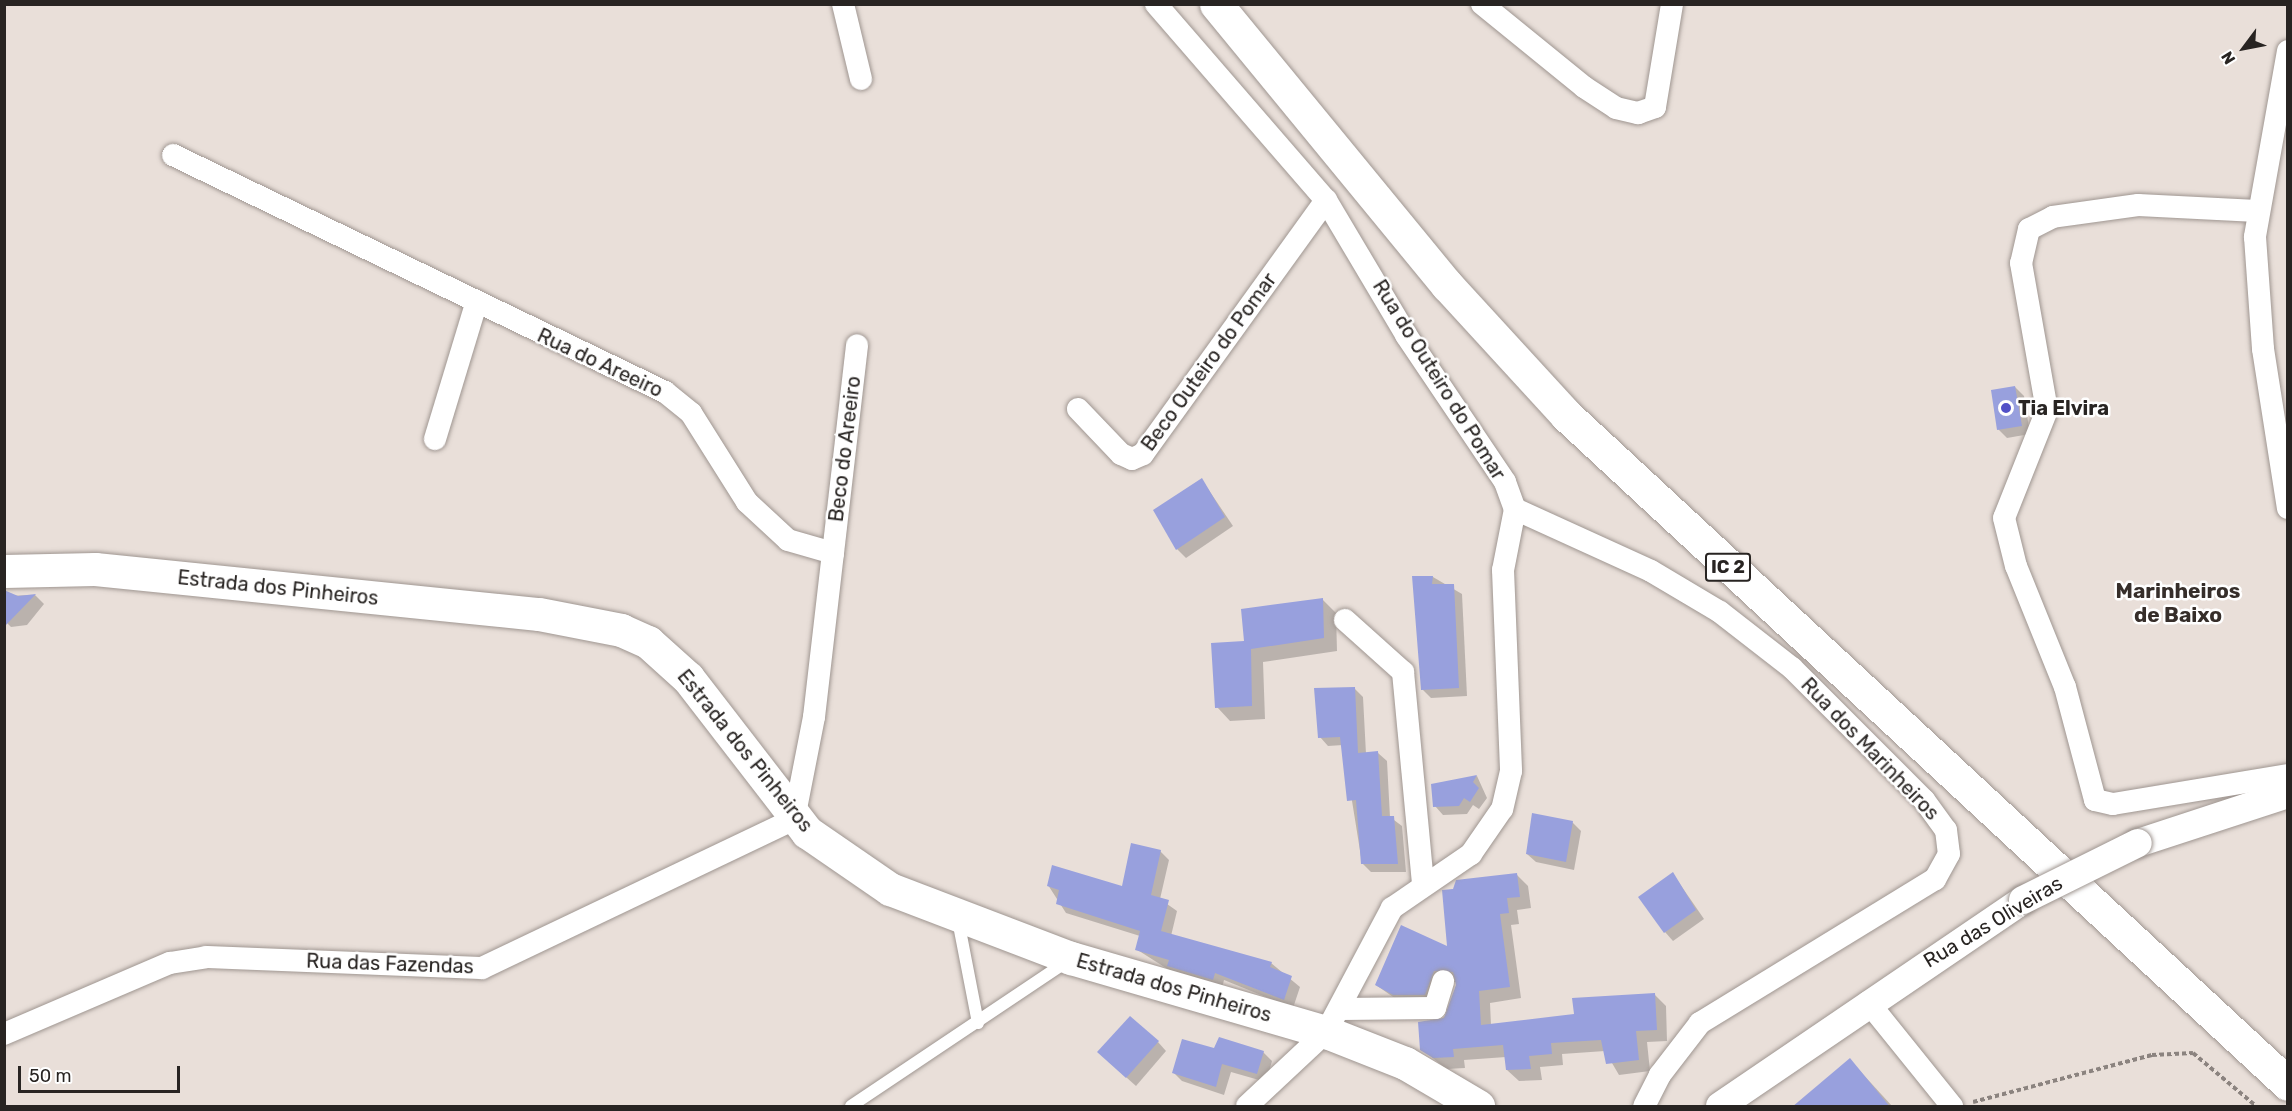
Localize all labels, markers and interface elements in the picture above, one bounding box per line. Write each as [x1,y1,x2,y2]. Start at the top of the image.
north arrow [2214,18,2274,78]
text: N [2217,48,2239,68]
street label: Beco Outeiro do Pomar [1136,268,1282,456]
street label: Rua do Outeiro do Pomar [1367,275,1511,485]
street label: Rua do Areeiro [533,323,667,403]
street label: Beco do Areeiro [824,374,866,524]
place label: Tia Elvira [2018,396,2109,420]
marker: Tia Elvira [1999,401,2013,415]
road number: IC 2 [1704,552,1752,582]
street label: Estrada dos Pinheiros [176,566,380,610]
district label: Marinheiros de Baixo [2116,578,2240,628]
street label: Estrada dos Pinheiros [672,665,818,837]
street label: Rua dos Marinheiros [1796,673,1944,825]
street label: Rua das Oliveiras [1919,871,2067,973]
street label: Rua das Fazendas [306,949,474,979]
street label: Estrada dos Pinheiros [1074,949,1274,1027]
scale bar [21,1054,183,1092]
text: 50 m [29,1065,72,1087]

